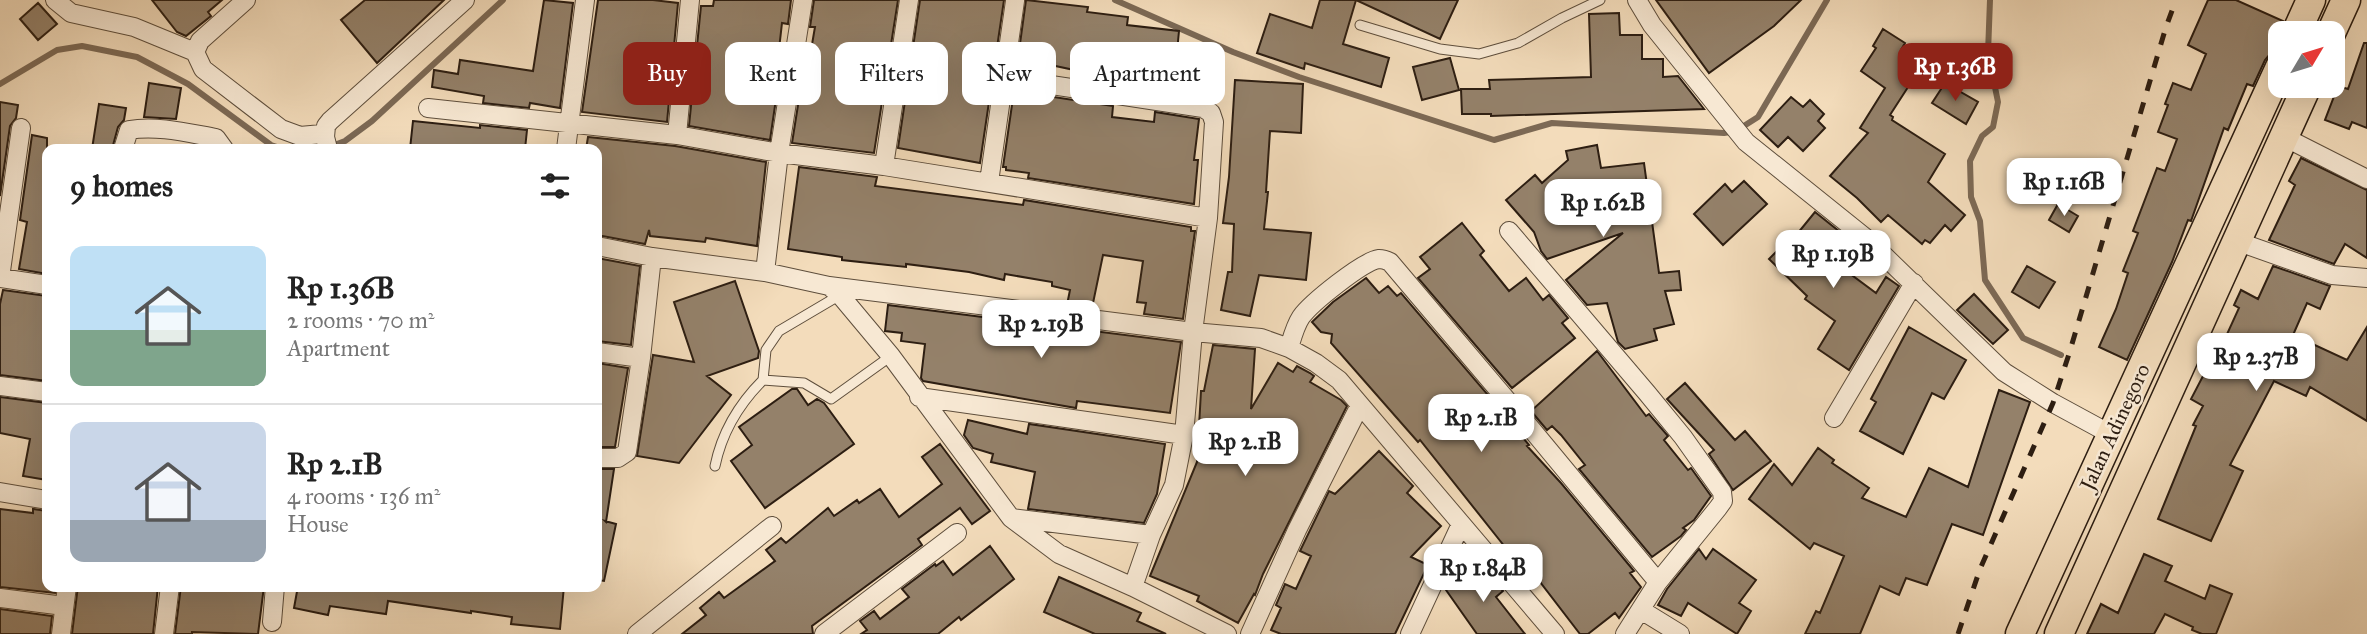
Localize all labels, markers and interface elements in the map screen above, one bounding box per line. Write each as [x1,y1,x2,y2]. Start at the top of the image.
north arrow [2268,21,2345,98]
map controls [2268,21,2345,98]
chip: Buy [623,42,711,105]
chip: Rent [725,42,821,105]
chip: Filters [835,42,948,105]
chip: New [962,42,1056,105]
chip: Apartment [1070,42,1225,105]
pin: Rp 1.36B [1883,43,2027,103]
text: Rp 1.36B [1914,52,1996,80]
pin: Rp 1.16B [1992,158,2136,218]
icon: filters [536,167,574,205]
text: Rp 1.16B [2023,167,2105,195]
text: 9 homes [70,168,173,204]
pin: Rp 1.62B [1531,180,1675,239]
text: Rp 1.62B [1561,188,1645,216]
pin: Rp 1.19B [1761,230,1905,290]
text: Rp 1.19B [1792,239,1875,267]
text: Rp 1.36B [287,270,395,306]
icon: home [126,274,210,358]
pin: Rp 2.19B [969,300,1113,360]
text: 2 rooms · 70 m² [287,306,435,334]
text: Rp 2.19B [998,309,1084,337]
text: Apartment [287,334,390,362]
pin: Rp 2.37B [2184,334,2328,393]
text: Rp 2.37B [2213,342,2299,370]
street label: Jalan Adinegoro [2073,359,2156,496]
pin: Rp 2.1B [1416,394,1546,454]
text: Rp 2.1B [1444,403,1518,431]
pin: Rp 2.1B [1180,419,1310,478]
text: Rp 2.1B [1208,427,1282,455]
text: Rp 2.1B [287,446,383,482]
icon: home [126,450,210,534]
text: 4 rooms · 136 m² [287,482,440,510]
text: House [287,510,349,538]
pin: Rp 1.84B [1411,544,1555,604]
text: Rp 1.84B [1440,553,1526,581]

